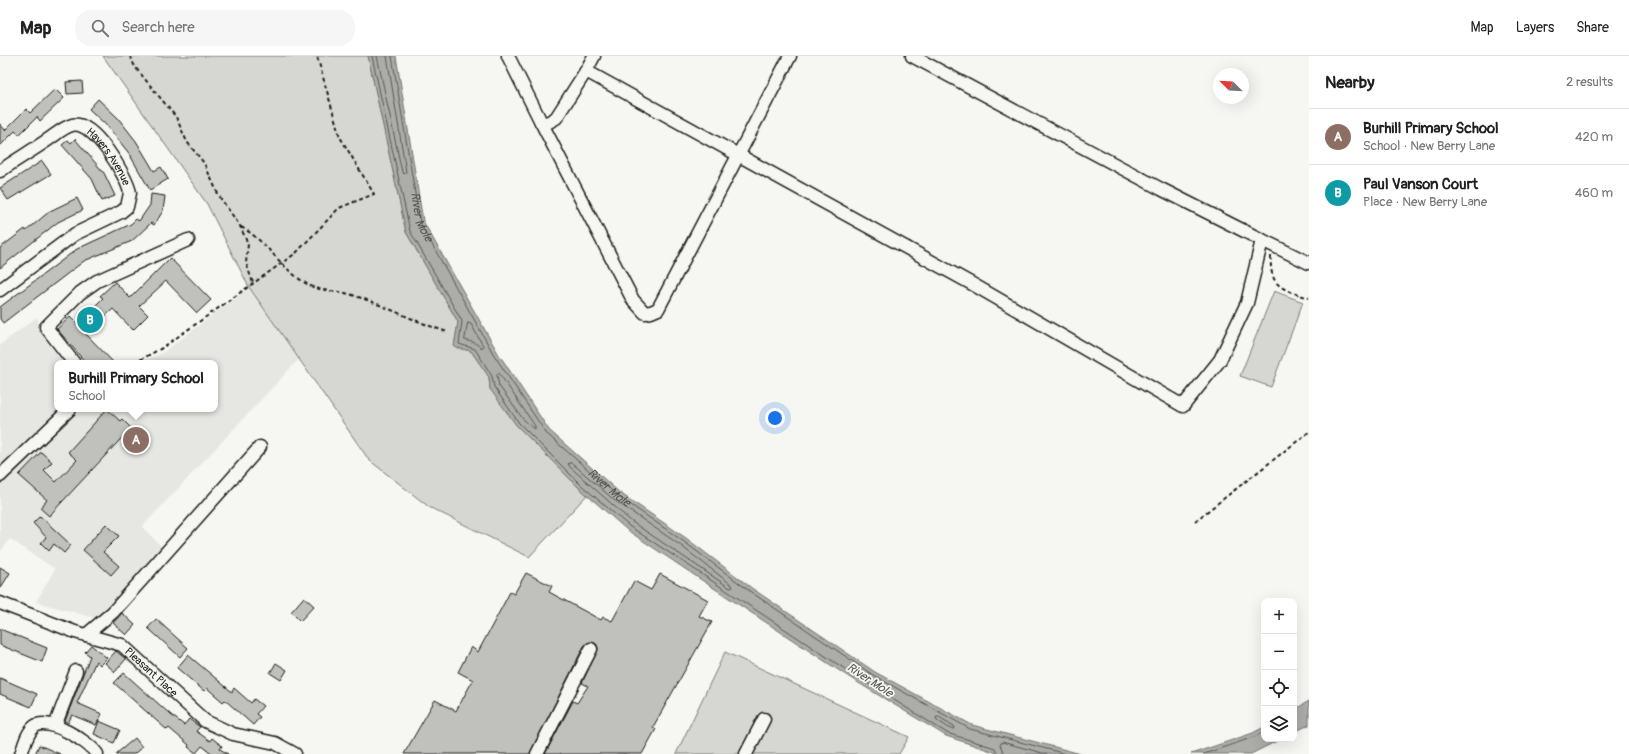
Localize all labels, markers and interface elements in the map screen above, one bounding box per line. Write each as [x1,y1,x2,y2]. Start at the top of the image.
search box [75,10,355,46]
text: Map [20,16,51,40]
icon: search [89,17,111,39]
text: Search here [121,18,195,37]
text: Map [1471,19,1494,36]
text: Layers [1516,19,1554,36]
text: Share [1576,19,1609,36]
north arrow [1213,68,1249,104]
text: Nearby [1325,72,1374,93]
text: 2 results [1566,74,1613,90]
text: Burhill Primary School [1363,119,1499,138]
street label: Havers Avenue [84,125,133,188]
text: A [1334,129,1342,145]
text: 420 m [1575,129,1613,145]
text: School · New Berry Lane [1363,138,1495,154]
text: Paul Vanson Court [1363,175,1478,194]
text: B [1334,185,1342,201]
text: 460 m [1575,185,1613,201]
water label: River Mole [407,191,437,246]
text: Place · New Berry Lane [1363,194,1487,210]
pin: B [77,305,103,335]
popup [54,360,218,412]
text: Burhill Primary School [68,369,204,388]
text: School [68,388,106,404]
your location [765,408,785,428]
pin: A [123,425,149,455]
water label: River Mole [584,466,634,511]
map controls [1261,598,1297,742]
button: + [1261,598,1297,634]
button: − [1261,634,1297,670]
street label: Pleasant Place [122,645,180,700]
water label: River Mole [844,660,896,701]
button: locate [1261,670,1297,706]
button: layers [1261,706,1297,742]

